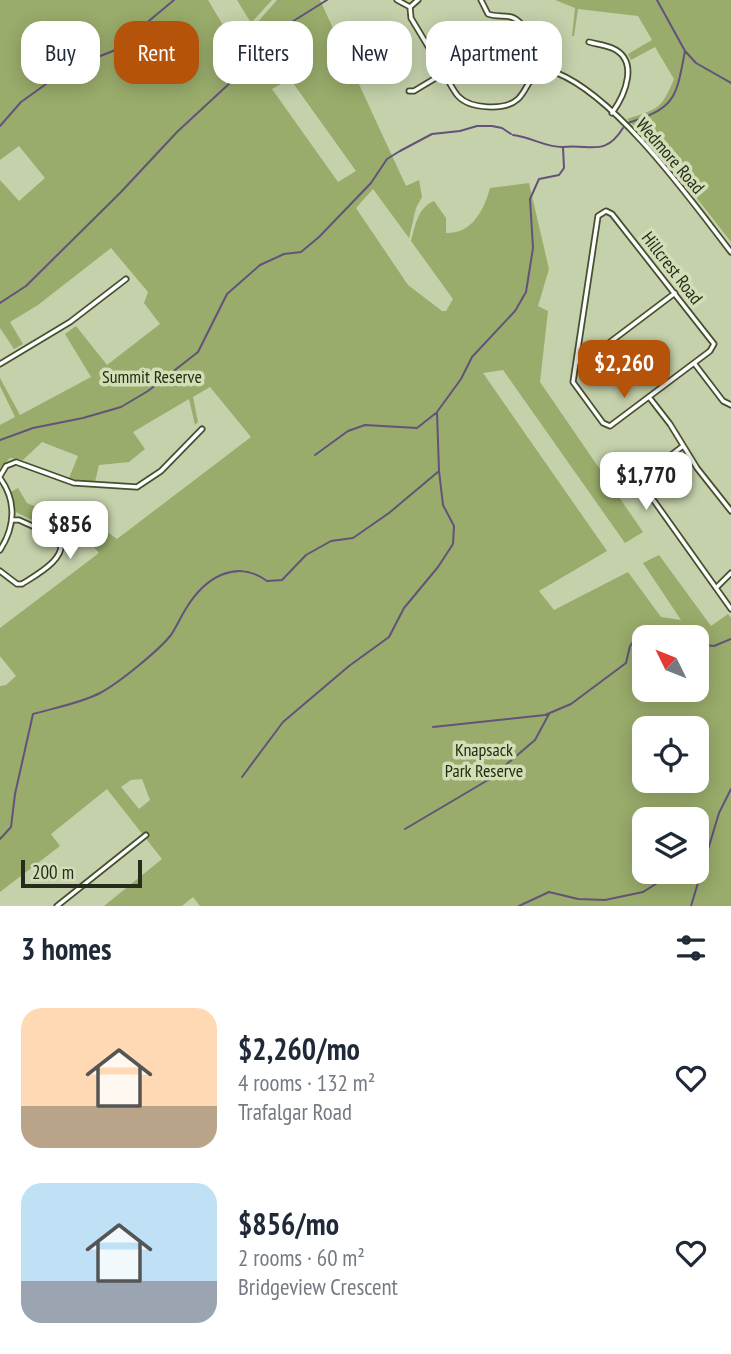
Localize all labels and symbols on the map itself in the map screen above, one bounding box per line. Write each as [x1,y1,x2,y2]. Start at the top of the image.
street label: Wedmore Road [631,113,710,198]
street label: Hillcrest Road [637,227,708,309]
pin: $2,260 [567,340,681,400]
park label: Summit Reserve [102,365,202,388]
pin: $1,770 [589,452,703,512]
pin: $856 [29,502,111,561]
north arrow [632,625,709,702]
park label: Knapsack Park Reserve [445,738,523,782]
scale bar [21,857,142,889]

